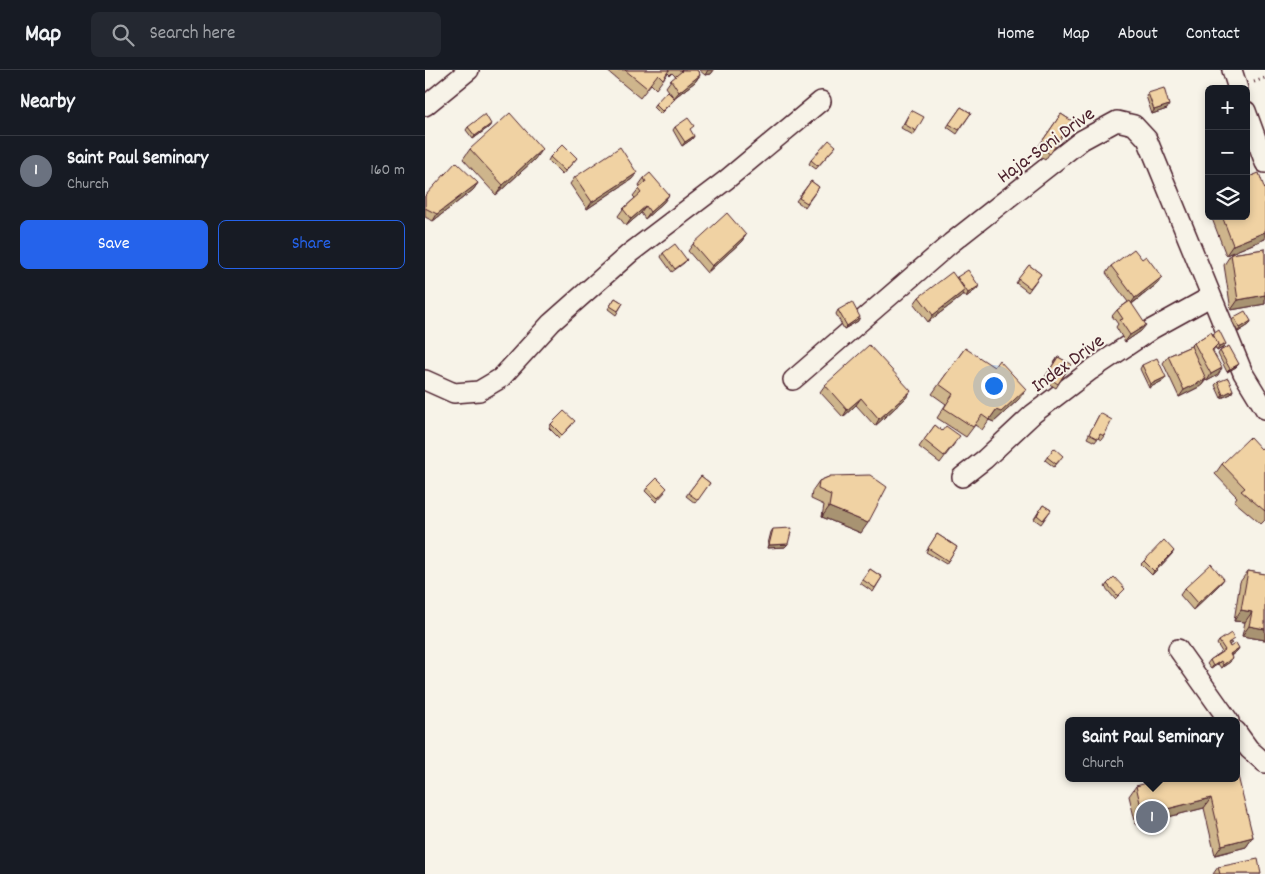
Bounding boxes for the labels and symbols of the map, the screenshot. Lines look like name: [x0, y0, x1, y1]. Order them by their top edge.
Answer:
street label: Haja-Soni Drive: [992, 101, 1102, 192]
street label: Index Drive: [1026, 328, 1111, 400]
your location: [981, 373, 1007, 399]
pin: 1: [1136, 798, 1168, 836]

